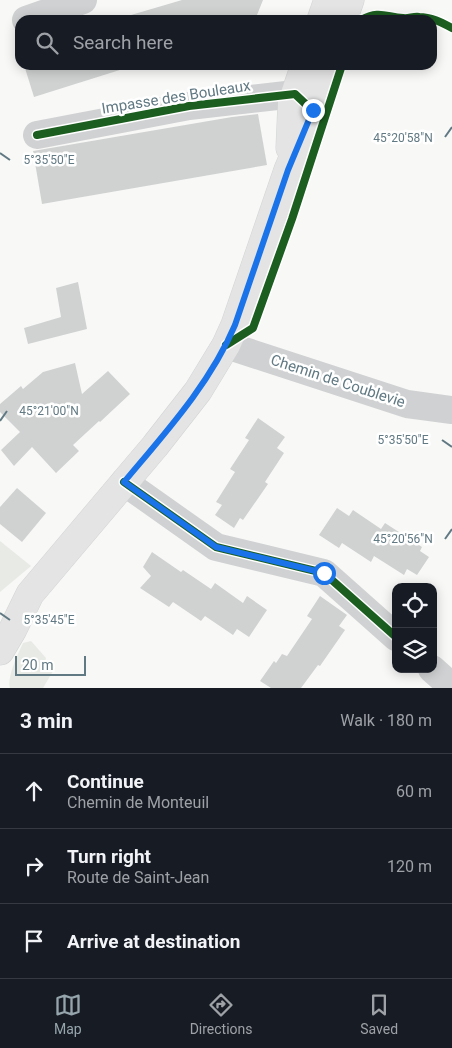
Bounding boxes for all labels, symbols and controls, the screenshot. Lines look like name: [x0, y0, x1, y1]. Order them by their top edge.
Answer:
search box: [15, 15, 437, 70]
icon: search: [33, 29, 61, 57]
text: Search here: [73, 31, 173, 54]
street label: Impasse des Bouleaux: [100, 76, 252, 118]
route end: [302, 99, 325, 122]
text: 45°20'58"N: [373, 131, 433, 145]
text: 5°35'50"E: [24, 153, 75, 167]
street label: Chemin de Coublevie: [268, 351, 408, 411]
text: 45°21'00"N: [19, 404, 79, 418]
text: 5°35'50"E: [378, 433, 429, 447]
text: 45°20'56"N: [373, 532, 433, 546]
route start: [313, 562, 336, 585]
map controls: [392, 583, 437, 673]
button: locate: [392, 583, 437, 628]
text: 5°35'45"E: [24, 613, 75, 627]
button: layers: [392, 628, 437, 673]
scale bar: [15, 653, 86, 676]
text: 20 m: [22, 657, 54, 673]
text: 3 min: [20, 709, 73, 733]
text: Walk · 180 m: [340, 711, 432, 730]
text: Continue: [67, 770, 144, 793]
icon: ahead: [20, 777, 48, 805]
text: 60 m: [396, 782, 432, 801]
text: Chemin de Monteuil: [67, 793, 209, 812]
text: Turn right: [67, 845, 151, 868]
icon: right: [20, 852, 48, 880]
text: 120 m: [387, 857, 432, 876]
text: Route de Saint-Jean: [67, 868, 209, 887]
icon: arrive: [20, 927, 48, 955]
text: Arrive at destination: [67, 930, 240, 953]
tab: Map: [54, 991, 82, 1037]
tab: Directions: [190, 991, 253, 1037]
tab: Saved: [360, 991, 398, 1037]

